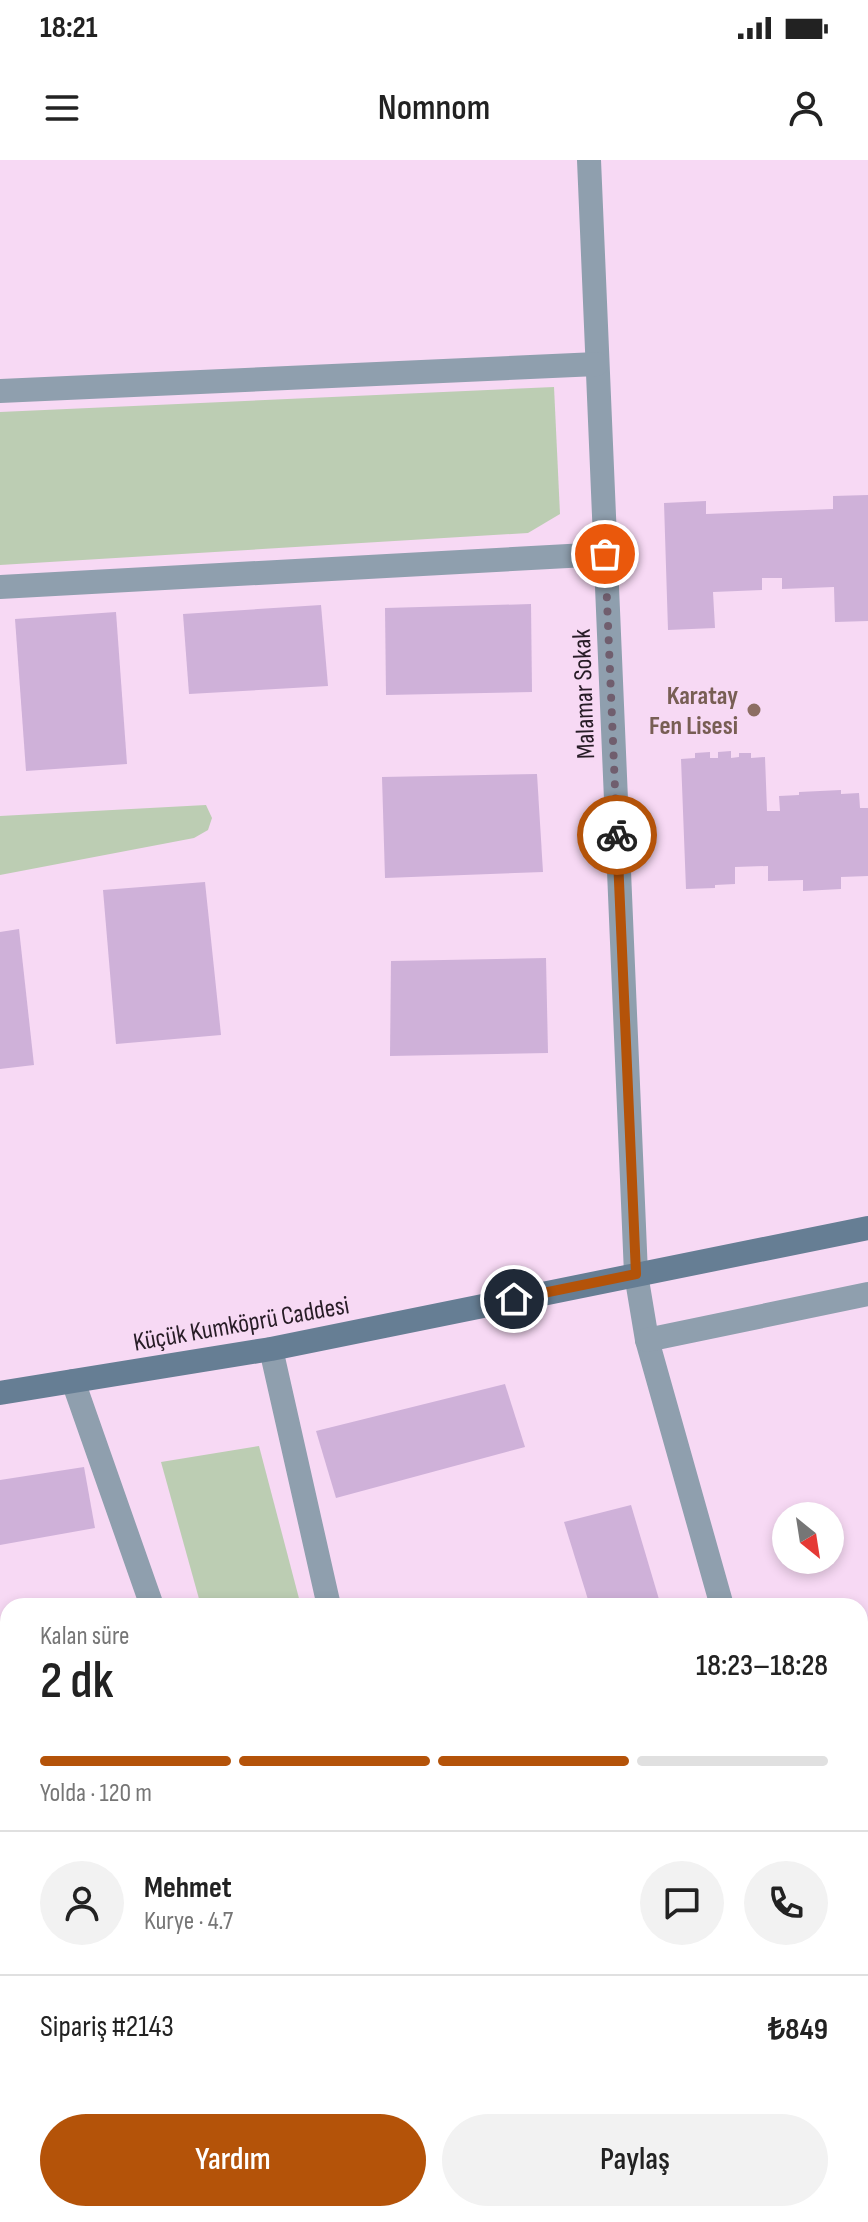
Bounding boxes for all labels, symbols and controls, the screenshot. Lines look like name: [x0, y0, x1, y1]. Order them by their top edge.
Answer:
text: 18:21: [40, 10, 98, 46]
icon: menu: [40, 86, 84, 130]
icon: person: [784, 86, 828, 130]
text: Nomnom: [378, 87, 490, 130]
pin: [571, 520, 639, 588]
icon: bag: [583, 532, 627, 576]
street label: Malamar Sokak: [567, 628, 602, 760]
place label: Karatay Fen Lisesi: [649, 681, 738, 742]
marker: Karatay Fen Lisesi: [745, 701, 763, 719]
courier: [577, 795, 657, 875]
icon: bike: [595, 813, 639, 857]
pin: [480, 1265, 548, 1333]
icon: home: [492, 1277, 536, 1321]
street label: Küçük Kumköprü Caddesi: [131, 1290, 352, 1359]
north arrow: [772, 1502, 844, 1574]
map controls: [772, 1502, 844, 1574]
text: Kalan süre: [40, 1621, 129, 1652]
text: 18:23–18:28: [696, 1648, 828, 1684]
text: 2 dk: [40, 1650, 114, 1713]
text: Yolda · 120 m: [40, 1778, 152, 1809]
button: person: [40, 1861, 124, 1945]
button: chat: [640, 1861, 724, 1945]
button: phone: [744, 1861, 828, 1945]
text: Mehmet: [144, 1870, 232, 1906]
text: Kurye · 4.7: [144, 1906, 233, 1937]
text: Sipariş #2143: [40, 2009, 174, 2045]
text: ₺849: [768, 2012, 828, 2048]
button: Yardım: [40, 2114, 426, 2206]
button: Paylaş: [442, 2114, 828, 2206]

